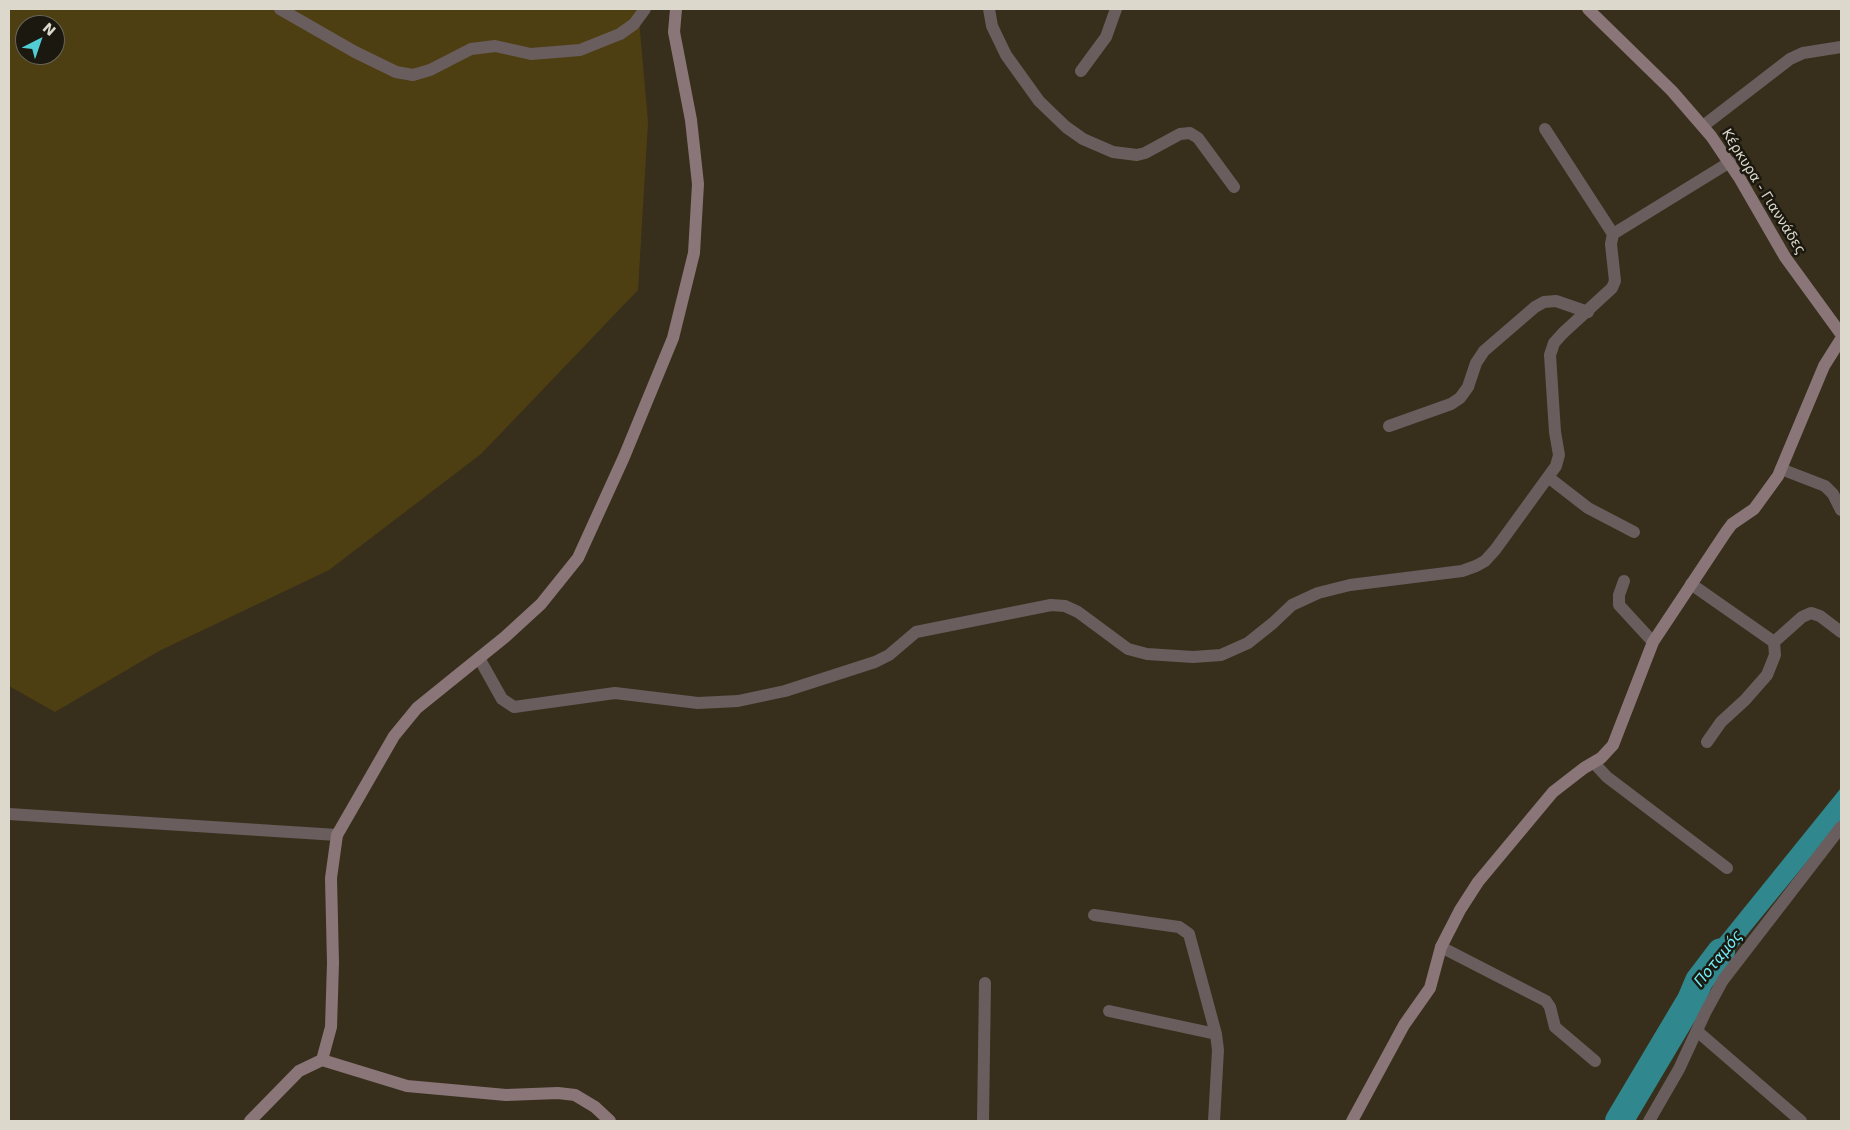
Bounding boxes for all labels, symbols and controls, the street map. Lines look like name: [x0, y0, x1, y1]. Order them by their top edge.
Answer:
north arrow: [15, 15, 65, 65]
text: N: [40, 20, 59, 39]
street label: Κέρκυρα - Γιαννάδες: [1717, 126, 1809, 258]
water label: Ποταμός: [1691, 927, 1747, 991]

